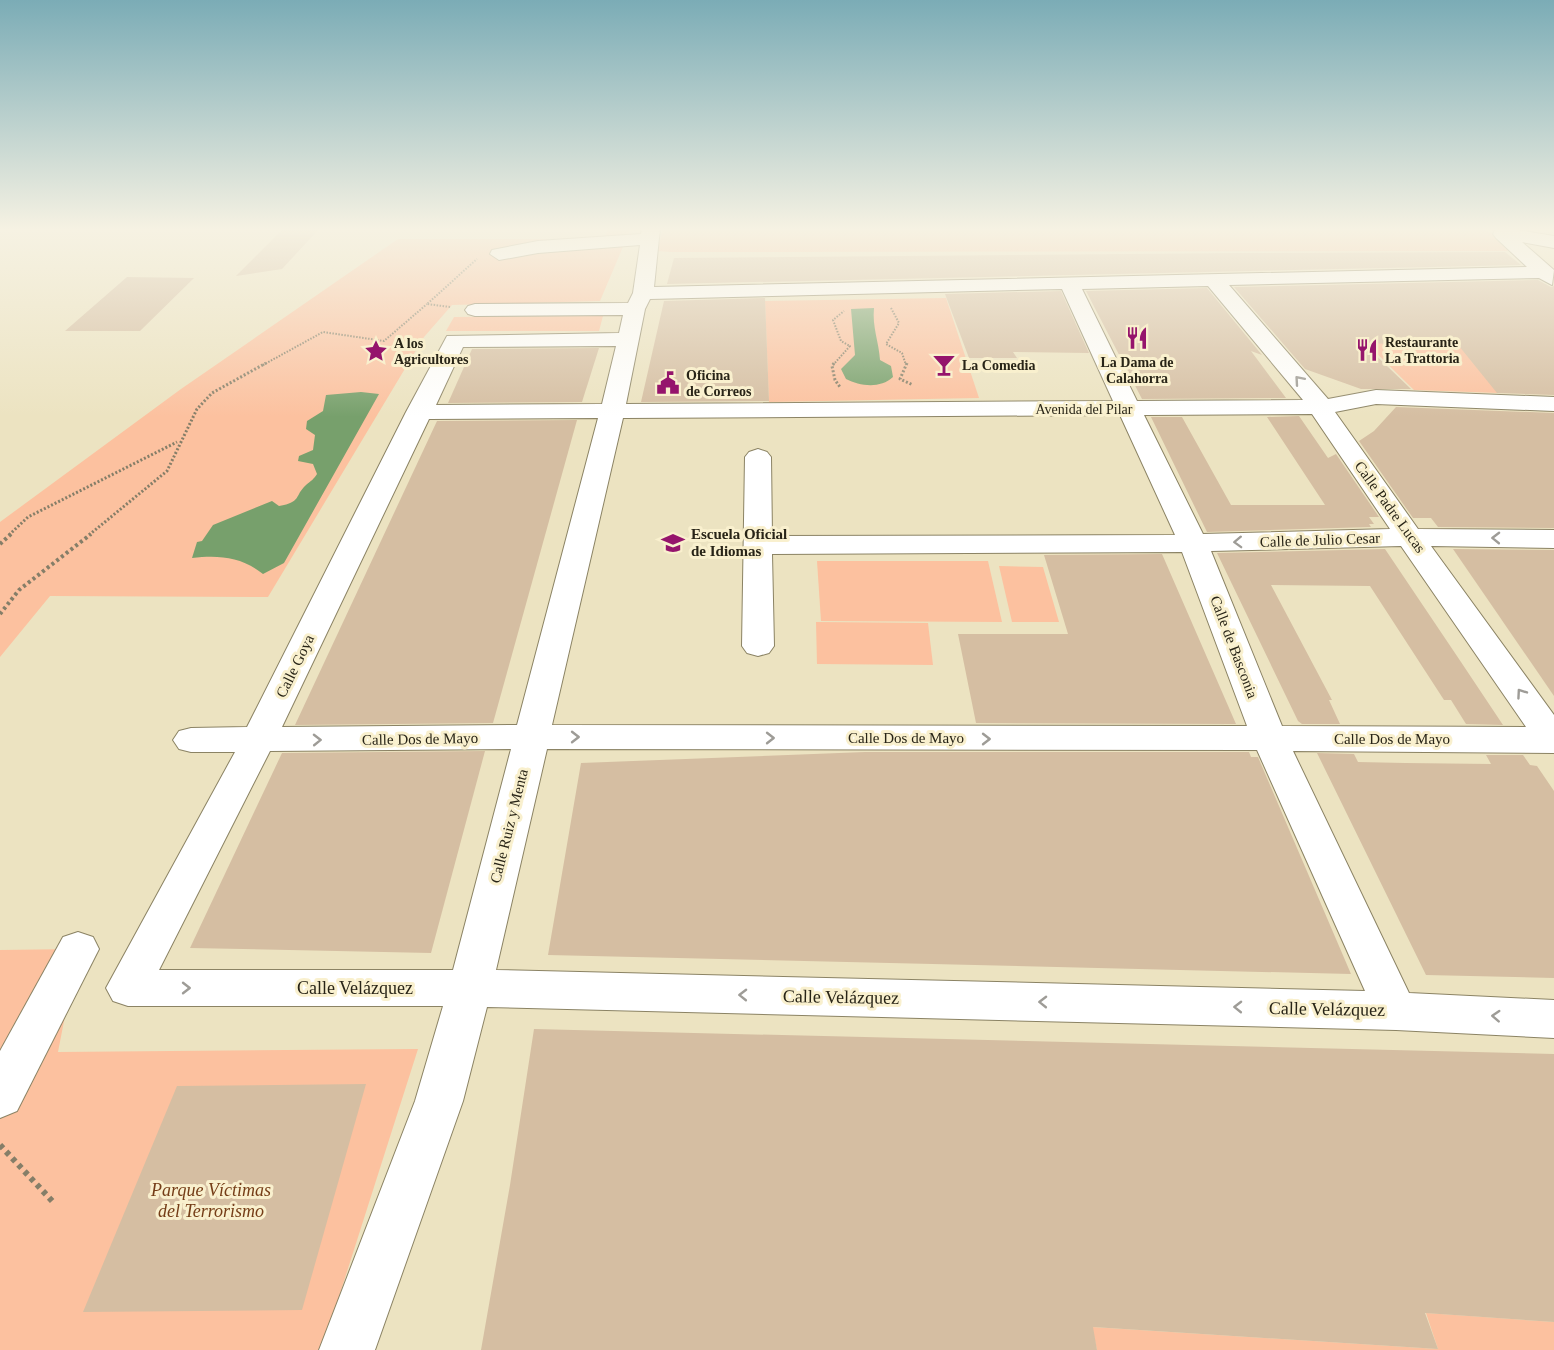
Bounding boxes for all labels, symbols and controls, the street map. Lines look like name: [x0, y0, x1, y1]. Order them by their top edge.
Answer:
restaurant icon: La Dama de Calahorra: [1124, 325, 1150, 351]
place label: Restaurante La Trattoria: [1385, 335, 1460, 366]
place label: A los Agricultores: [394, 336, 469, 367]
restaurant icon: Restaurante La Trattoria: [1354, 337, 1380, 363]
place icon: A los Agricultores: [363, 338, 389, 364]
bar icon: La Comedia: [931, 352, 957, 378]
place label: La Dama de Calahorra: [1100, 355, 1174, 386]
place label: La Comedia: [962, 358, 1036, 373]
place label: Oficina de Correos: [686, 368, 752, 399]
public building icon: Oficina de Correos: [655, 370, 681, 396]
one-way arrow: [1295, 376, 1306, 387]
street label: Avenida del Pilar: [1036, 402, 1133, 417]
street label: Calle Padre Lucas: [1351, 458, 1429, 556]
place label: Escuela Oficial de Idiomas: [691, 526, 787, 559]
school or university icon: Escuela Oficial de Idiomas: [660, 530, 686, 556]
street label: Calle de Julio Cesar: [1260, 530, 1380, 550]
one-way arrow: [1491, 532, 1500, 544]
one-way arrow: [1233, 536, 1242, 548]
street label: Calle de Basconia: [1207, 594, 1261, 701]
street label: Calle Goya: [273, 632, 317, 700]
one-way arrow: [1517, 689, 1528, 700]
street label: Calle Dos de Mayo: [362, 730, 478, 748]
street label: Calle Dos de Mayo: [848, 730, 964, 746]
one-way arrow: [570, 731, 579, 743]
street label: Calle Dos de Mayo: [1334, 731, 1450, 747]
one-way arrow: [765, 732, 774, 744]
one-way arrow: [981, 733, 990, 745]
one-way arrow: [312, 734, 321, 747]
street label: Calle Ruiz y Menta: [487, 767, 531, 885]
street label: Calle Velázquez: [297, 978, 413, 998]
one-way arrow: [182, 982, 191, 994]
street label: Calle Velázquez: [783, 986, 899, 1008]
one-way arrow: [738, 989, 747, 1001]
one-way arrow: [1038, 996, 1047, 1009]
street label: Calle Velázquez: [1269, 998, 1385, 1020]
one-way arrow: [1233, 1001, 1242, 1013]
one-way arrow: [1491, 1009, 1500, 1022]
park label: Parque Víctimas del Terrorismo: [150, 1180, 271, 1221]

